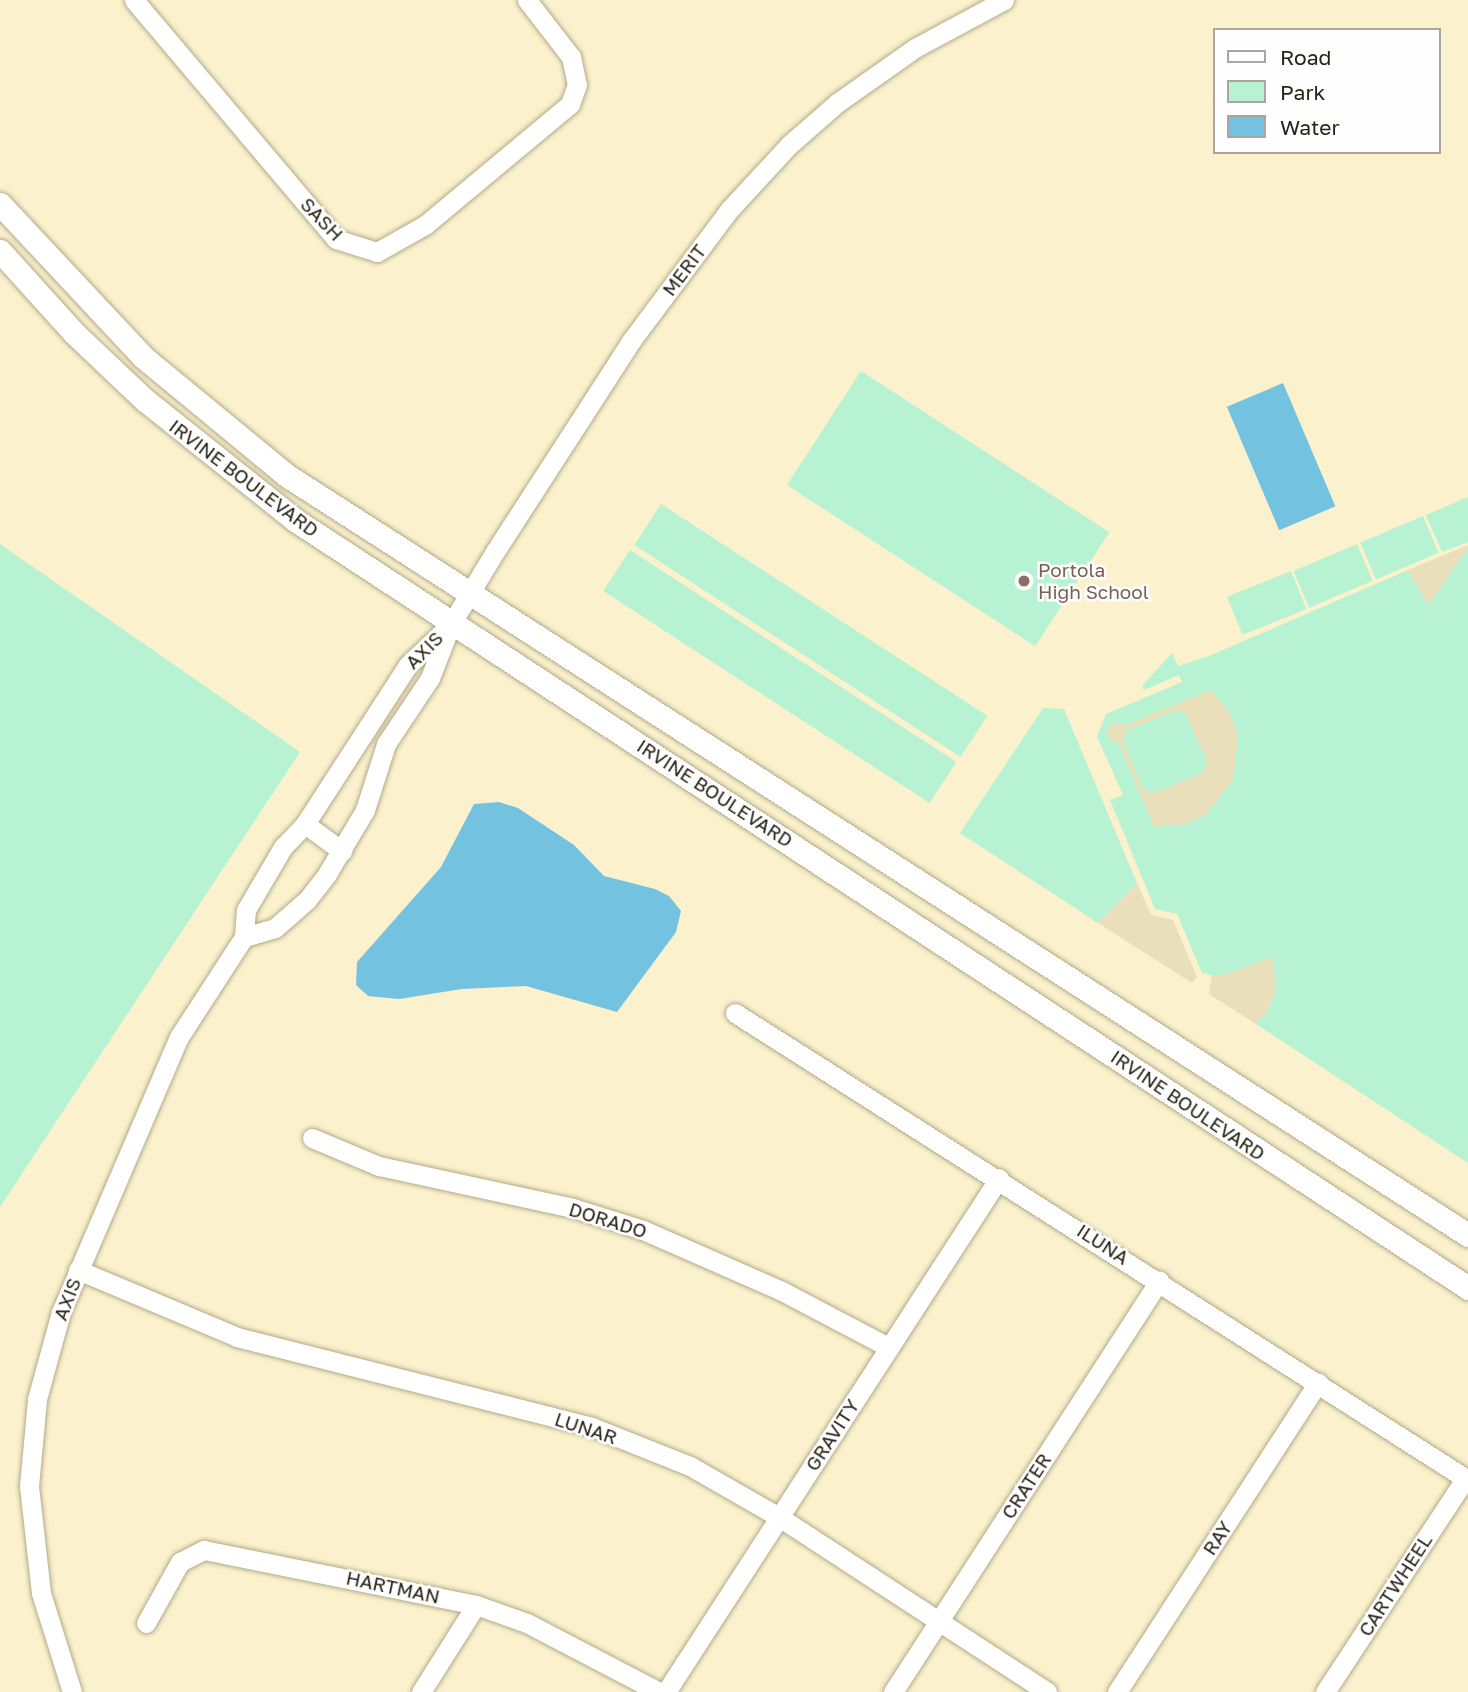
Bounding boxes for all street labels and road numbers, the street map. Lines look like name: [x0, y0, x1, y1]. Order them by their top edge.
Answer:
street label: SASH: [296, 193, 348, 245]
street label: MERIT: [657, 240, 711, 300]
street label: IRVINE BOULEVARD: [165, 414, 323, 542]
street label: AXIS: [400, 626, 448, 674]
street label: IRVINE BOULEVARD: [633, 734, 797, 852]
street label: IRVINE BOULEVARD: [1107, 1045, 1269, 1165]
street label: DORADO: [566, 1197, 650, 1243]
street label: ILUNA: [1073, 1219, 1133, 1269]
street label: AXIS: [49, 1274, 85, 1324]
street label: GRAVITY: [801, 1395, 863, 1475]
street label: LUNAR: [552, 1407, 620, 1449]
street label: CRATER: [996, 1449, 1056, 1523]
street label: RAY: [1198, 1517, 1236, 1559]
street label: CARTWHEEL: [1354, 1530, 1436, 1640]
street label: HARTMAN: [344, 1566, 442, 1608]

